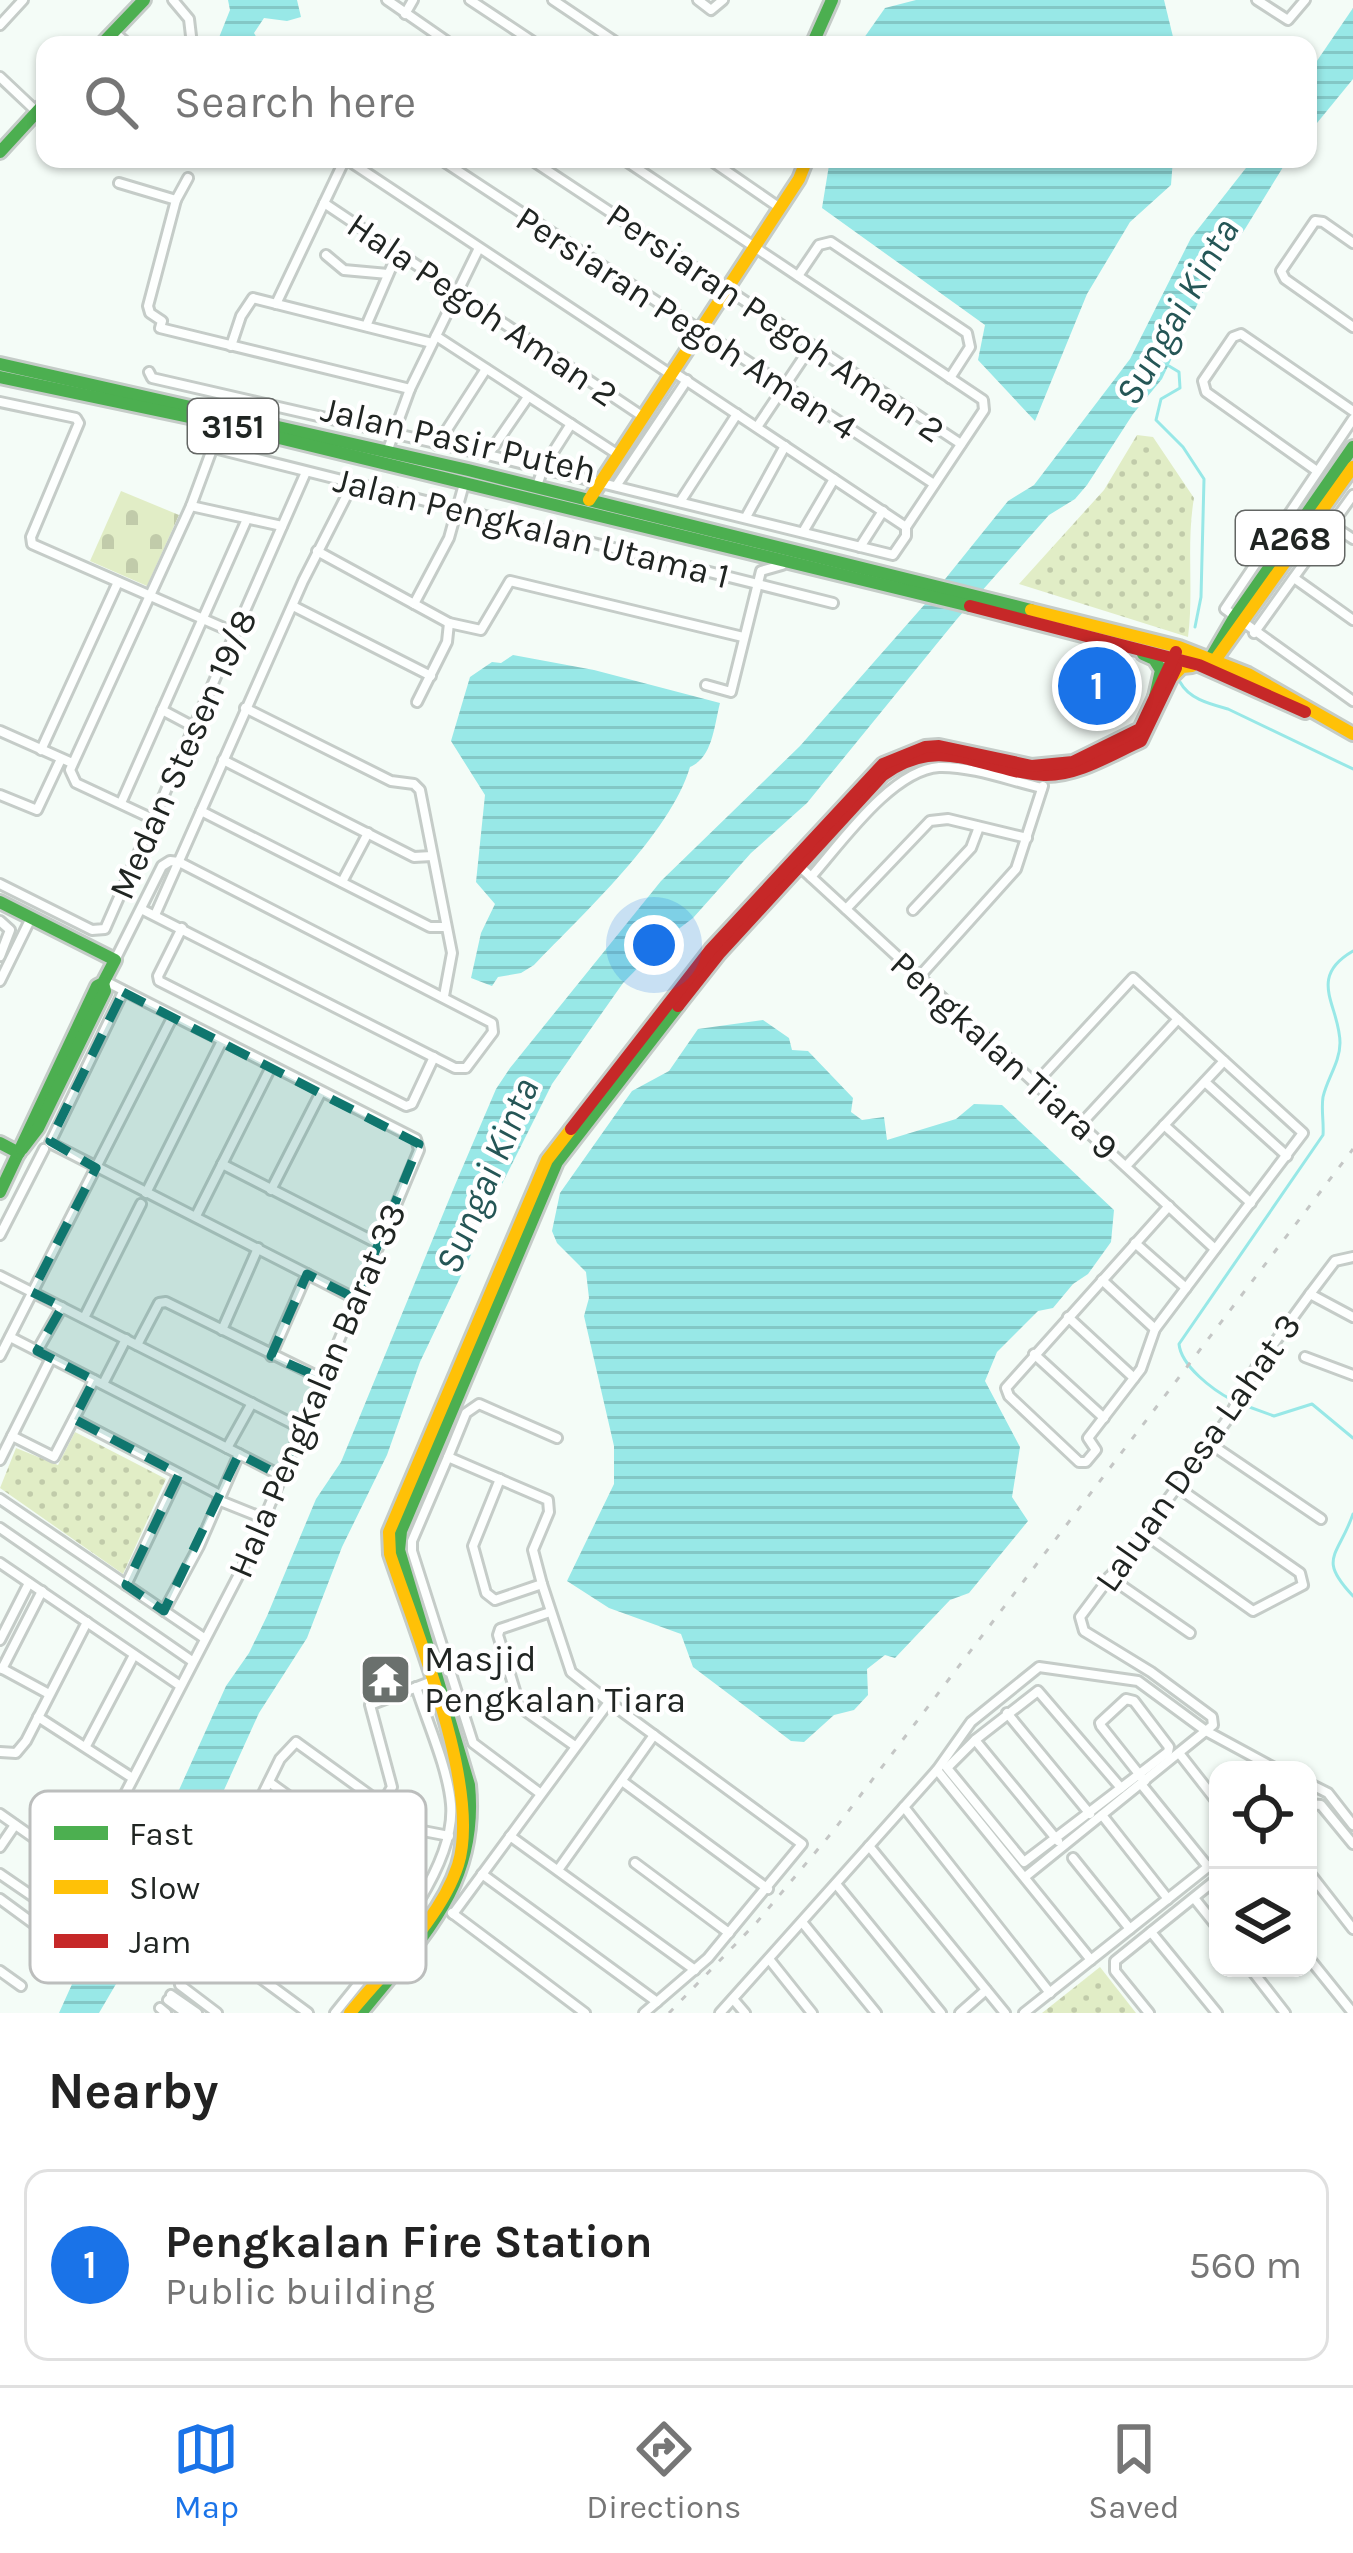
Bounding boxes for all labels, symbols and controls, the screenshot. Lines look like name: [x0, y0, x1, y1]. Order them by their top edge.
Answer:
search box: [36, 36, 1317, 168]
icon: search: [78, 69, 144, 135]
text: Search here: [174, 76, 416, 128]
street label: Persiaran Pegoh Aman 2: [599, 194, 952, 452]
street label: Persiaran Pegoh Aman 4: [508, 197, 864, 449]
street label: Hala Pegoh Aman 2: [340, 204, 625, 416]
water label: Sungai Kinta: [1105, 210, 1249, 413]
street label: Jalan Pasir Puteh: [317, 388, 600, 492]
road number: 3151: [188, 399, 278, 453]
street label: Jalan Pengkalan Utama 1: [330, 458, 734, 597]
road number: A268: [1236, 511, 1344, 565]
street label: Medan Stesen 19/8: [100, 603, 266, 906]
pin: 1: [1058, 641, 1136, 731]
your location: [624, 915, 684, 975]
street label: Pengkalan Tiara 9: [882, 943, 1127, 1169]
water label: Sungai Kinta: [425, 1071, 549, 1280]
street label: Hala Pengkalan Barat 33: [219, 1197, 415, 1584]
street label: Laluan Desa Lahat 3: [1086, 1305, 1310, 1600]
place label: Masjid Pengkalan Tiara: [424, 1638, 686, 1721]
temple icon: Masjid Pengkalan Tiara: [357, 1651, 413, 1707]
map controls: [1209, 1761, 1317, 1977]
button: locate: [1209, 1761, 1317, 1869]
legend: [30, 1791, 426, 1983]
text: Fast: [129, 1815, 193, 1853]
text: Slow: [129, 1869, 200, 1907]
button: layers: [1209, 1869, 1317, 1977]
text: Jam: [129, 1923, 191, 1961]
text: Nearby: [48, 2061, 218, 2121]
text: Pengkalan Fire Station: [165, 2216, 653, 2268]
text: 1: [83, 2242, 97, 2288]
text: 560 m: [1189, 2242, 1302, 2288]
text: Public building: [165, 2268, 435, 2314]
tab: Map: [173, 2416, 239, 2526]
tab: Directions: [586, 2416, 741, 2526]
tab: Saved: [1088, 2416, 1180, 2526]

